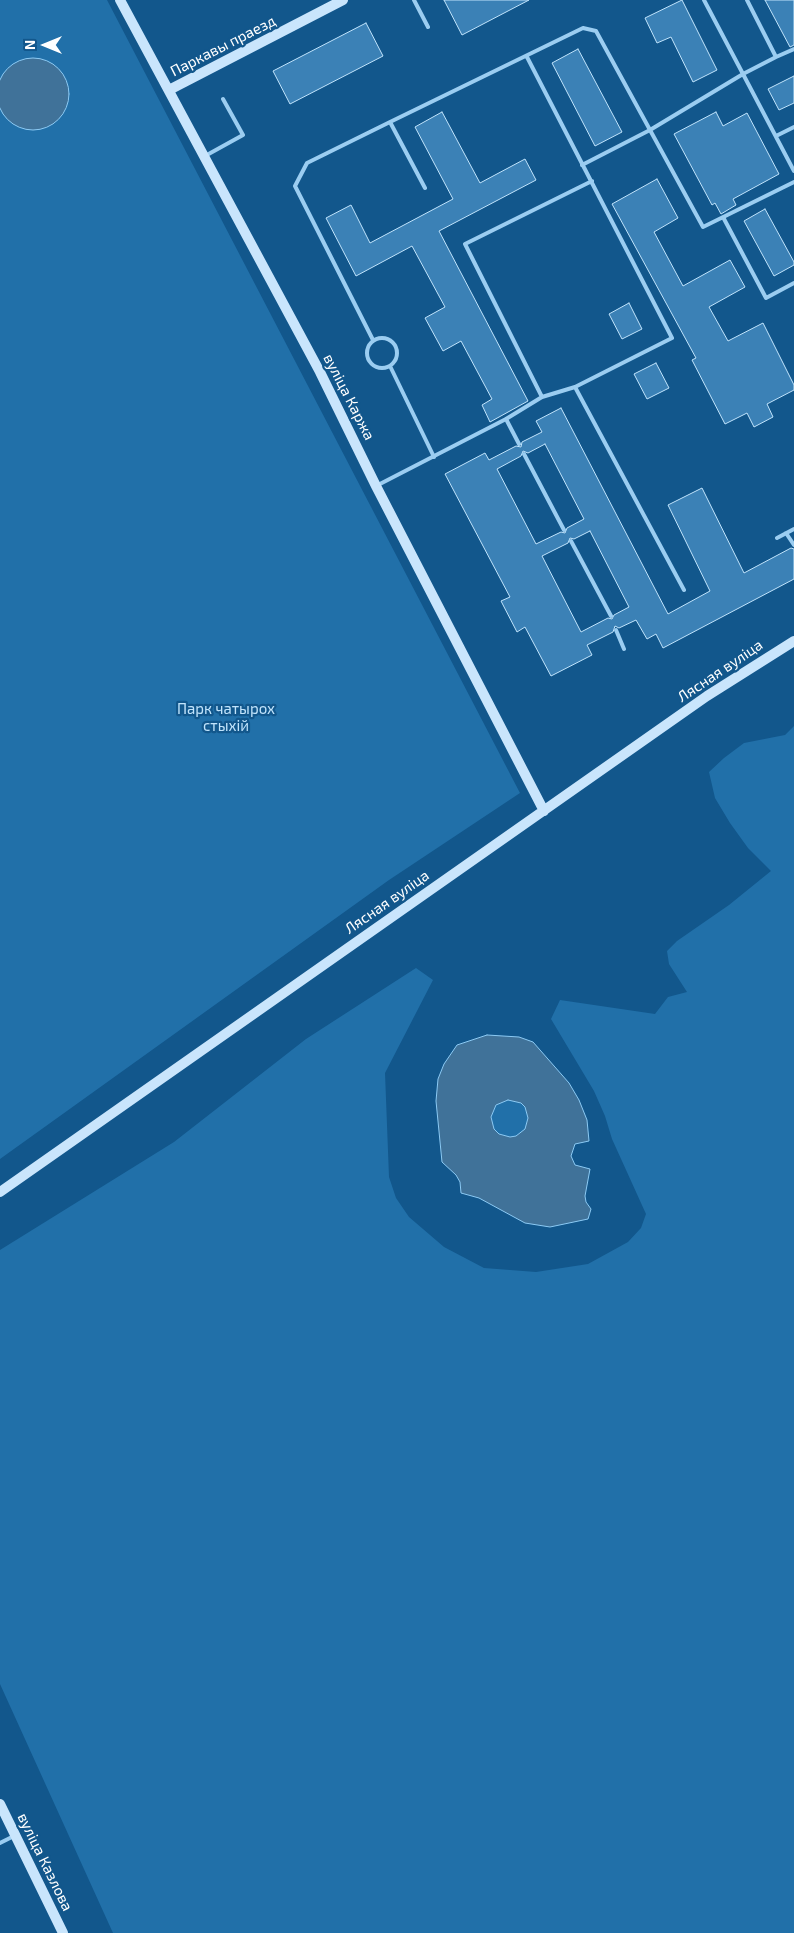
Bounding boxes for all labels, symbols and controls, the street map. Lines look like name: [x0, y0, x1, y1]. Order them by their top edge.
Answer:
street label: Паркавы праезд: [167, 12, 279, 80]
north arrow: [20, 20, 70, 70]
text: N: [21, 40, 38, 50]
street label: вуліца Каржа: [320, 351, 378, 443]
street label: Лясная вуліца: [674, 636, 766, 706]
park label: Парк чатырох стыхій: [177, 700, 275, 735]
street label: Лясная вуліца: [341, 866, 433, 938]
street label: вуліца Казлова: [14, 1810, 76, 1914]

